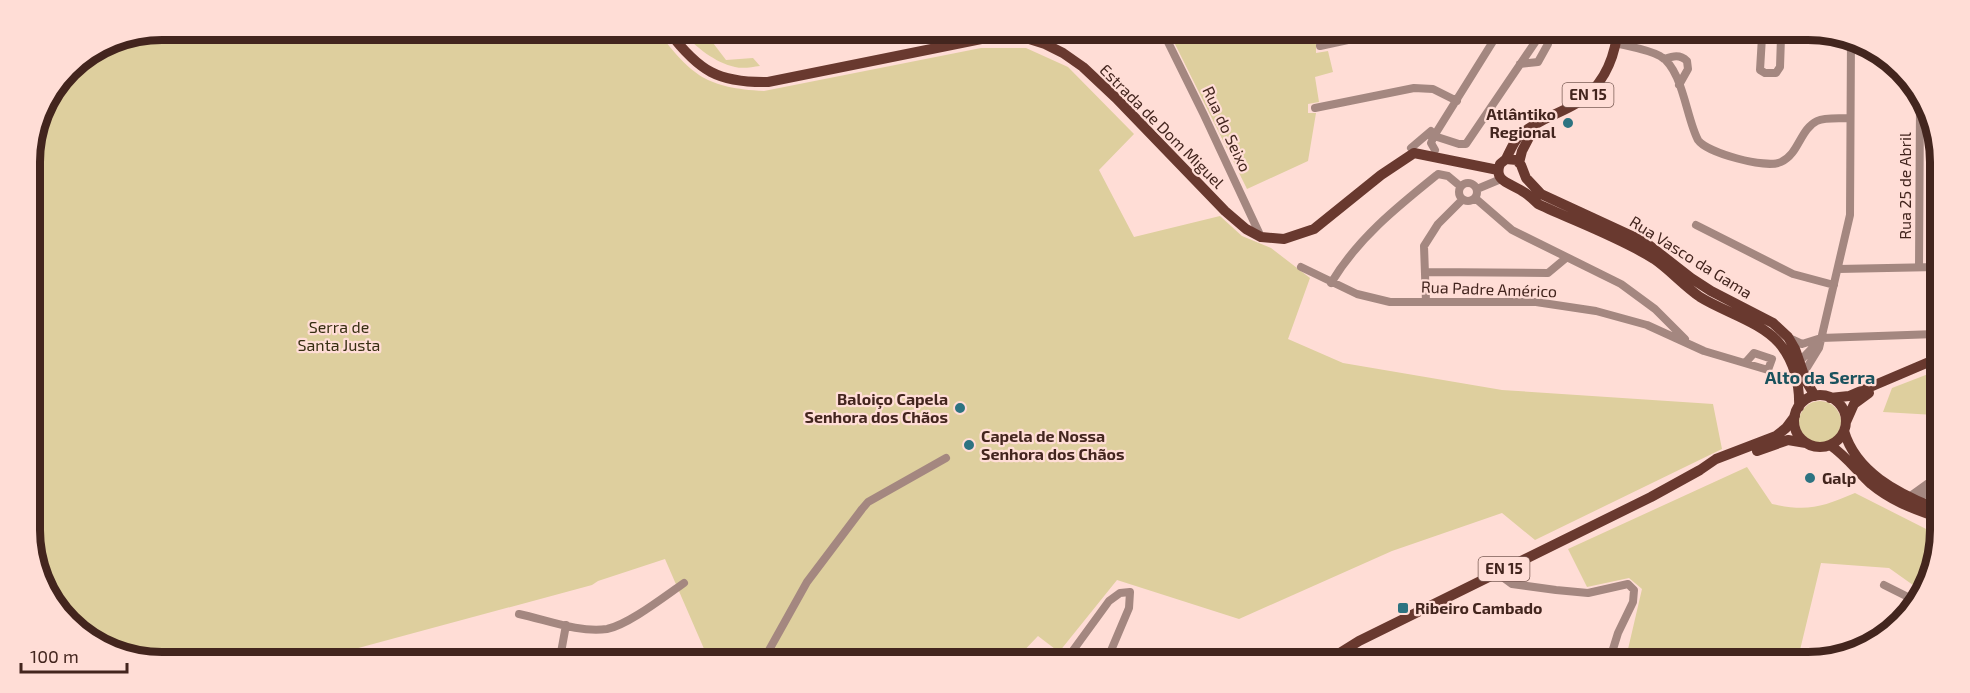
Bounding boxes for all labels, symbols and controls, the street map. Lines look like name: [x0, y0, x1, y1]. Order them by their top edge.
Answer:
street label: Estrada de Dom Miguel: [1096, 60, 1229, 192]
street label: Rua do Seixo: [1199, 83, 1256, 175]
road number: EN 15: [1562, 83, 1614, 107]
place label: Atlântiko Regional: [1486, 104, 1557, 141]
marker: Atlântiko Regional: [1561, 116, 1575, 130]
street label: Rua 25 de Abril: [1895, 132, 1914, 240]
street label: Rua Vasco da Gama: [1627, 211, 1756, 302]
street label: Rua Padre Américo: [1421, 277, 1558, 300]
park label: Serra de Santa Justa: [298, 317, 380, 354]
district label: Alto da Serra: [1765, 366, 1875, 388]
place label: Baloiço Capela Senhora dos Chãos: [805, 389, 948, 426]
marker: Baloiço Capela Senhora dos Chãos: [953, 401, 967, 415]
place label: Capela de Nossa Senhora dos Chãos: [981, 426, 1124, 463]
marker: Capela de Nossa Senhora dos Chãos: [962, 438, 976, 452]
place label: Galp: [1822, 468, 1856, 487]
marker: Galp: [1803, 471, 1817, 485]
road number: EN 15: [1478, 557, 1530, 581]
place label: Ribeiro Cambado: [1415, 598, 1543, 617]
marker: Ribeiro Cambado: [1396, 601, 1410, 615]
scale bar: [21, 636, 128, 674]
text: 100 m: [30, 645, 79, 667]

